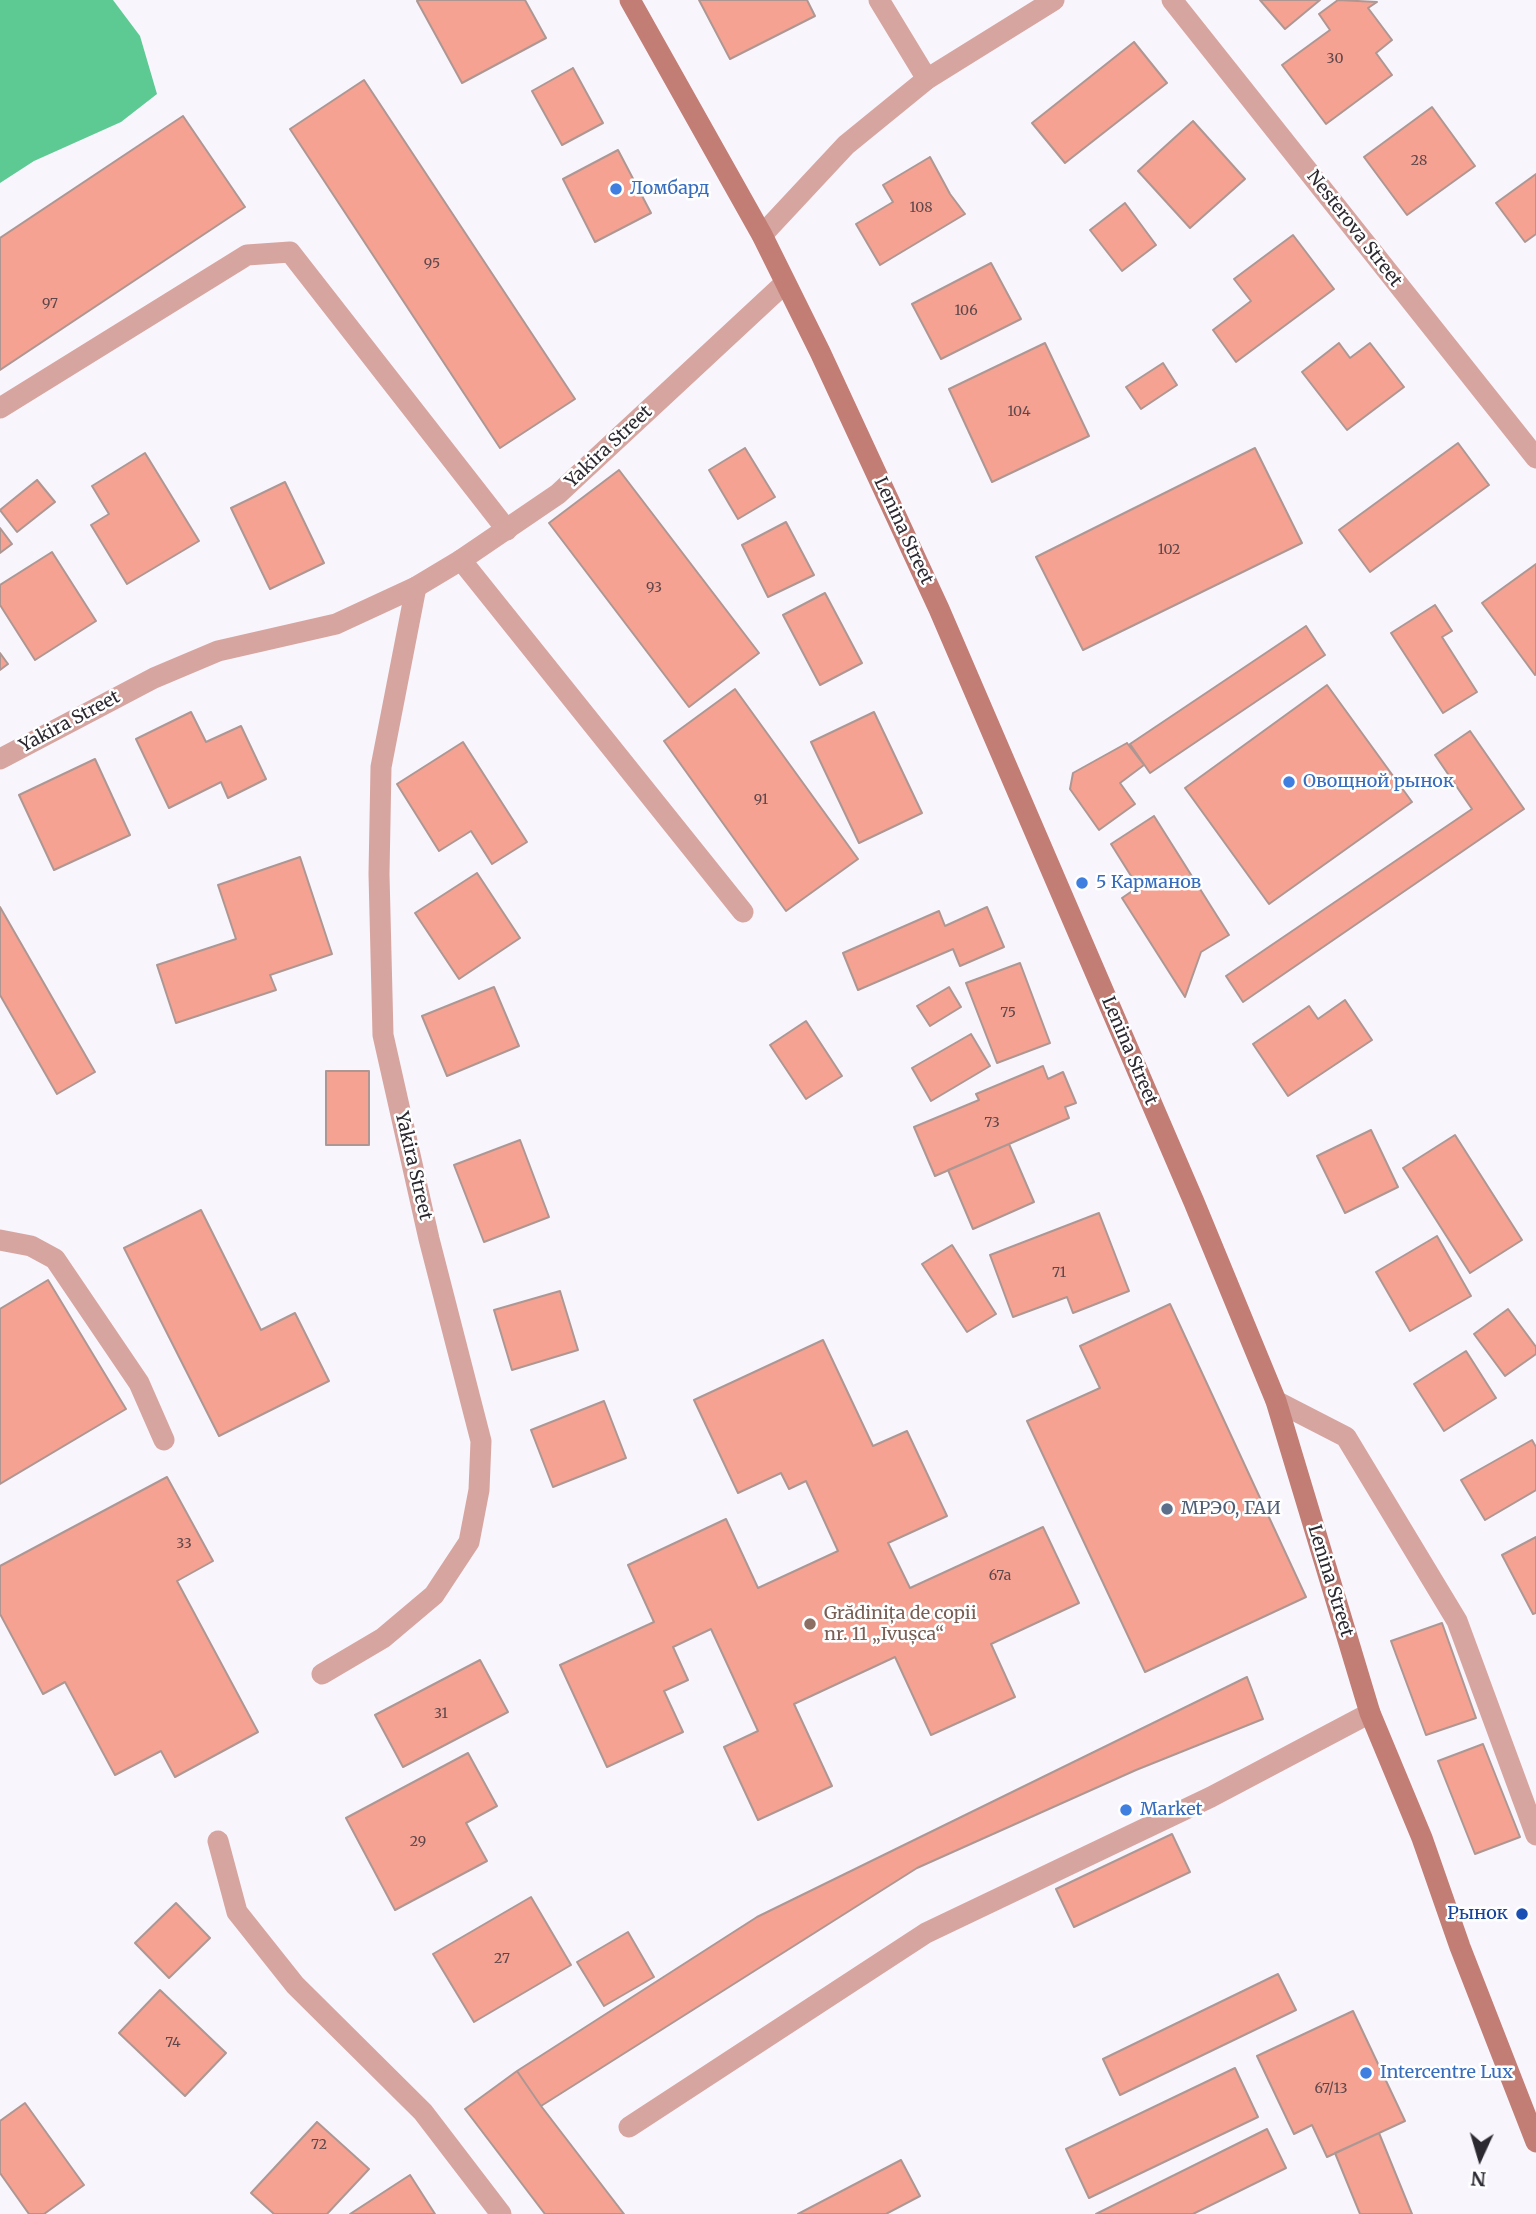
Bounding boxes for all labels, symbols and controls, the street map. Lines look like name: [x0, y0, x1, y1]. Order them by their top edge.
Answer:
house number: 30: [1327, 51, 1343, 67]
house number: 28: [1411, 153, 1427, 169]
street label: Nesterova Street: [1302, 166, 1406, 292]
place label: Ломбард: [630, 178, 710, 200]
marker: Ломбард: [608, 181, 624, 197]
house number: 108: [909, 200, 933, 216]
house number: 95: [424, 256, 440, 272]
house number: 97: [42, 296, 58, 312]
house number: 106: [954, 303, 978, 319]
street label: Yakira Street: [561, 401, 657, 493]
house number: 104: [1007, 404, 1031, 420]
street label: Lenina Street: [869, 474, 937, 588]
house number: 102: [1158, 542, 1180, 558]
house number: 93: [646, 580, 662, 596]
street label: Yakira Street: [16, 686, 124, 758]
place label: Овощной рынок: [1303, 771, 1454, 793]
marker: Овощной рынок: [1281, 774, 1297, 790]
house number: 91: [754, 792, 768, 808]
place label: 5 Карманов: [1096, 872, 1201, 894]
marker: 5 Карманов: [1074, 875, 1090, 891]
street label: Lenina Street: [1096, 993, 1162, 1109]
house number: 75: [1000, 1005, 1016, 1021]
street label: Yakira Street: [390, 1110, 436, 1222]
house number: 73: [984, 1115, 1000, 1131]
house number: 71: [1052, 1265, 1066, 1281]
place label: МРЭО, ГАИ: [1181, 1498, 1281, 1520]
marker: МРЭО, ГАИ: [1159, 1501, 1175, 1517]
street label: Lenina Street: [1303, 1522, 1357, 1640]
house number: 33: [176, 1536, 192, 1552]
house number: 67а: [989, 1568, 1011, 1584]
place label: Grădinița de copii nr. 11 „Ivușca“: [824, 1603, 976, 1646]
marker: Grădinița de copii nr. 11 „Ivușca“: [802, 1616, 818, 1632]
house number: 31: [434, 1706, 448, 1722]
place label: Market: [1140, 1799, 1203, 1821]
marker: Market: [1118, 1802, 1134, 1818]
house number: 29: [410, 1834, 426, 1850]
place label: Рынок: [1447, 1903, 1508, 1925]
marker: Рынок: [1514, 1906, 1530, 1922]
house number: 27: [494, 1951, 510, 1967]
house number: 74: [165, 2035, 181, 2051]
place label: Intercentre Lux: [1380, 2062, 1513, 2084]
marker: Intercentre Lux: [1358, 2065, 1374, 2081]
house number: 67/13: [1315, 2081, 1347, 2097]
north arrow: [1445, 2123, 1515, 2193]
house number: 72: [311, 2137, 327, 2153]
text: N: [1470, 2166, 1487, 2191]

